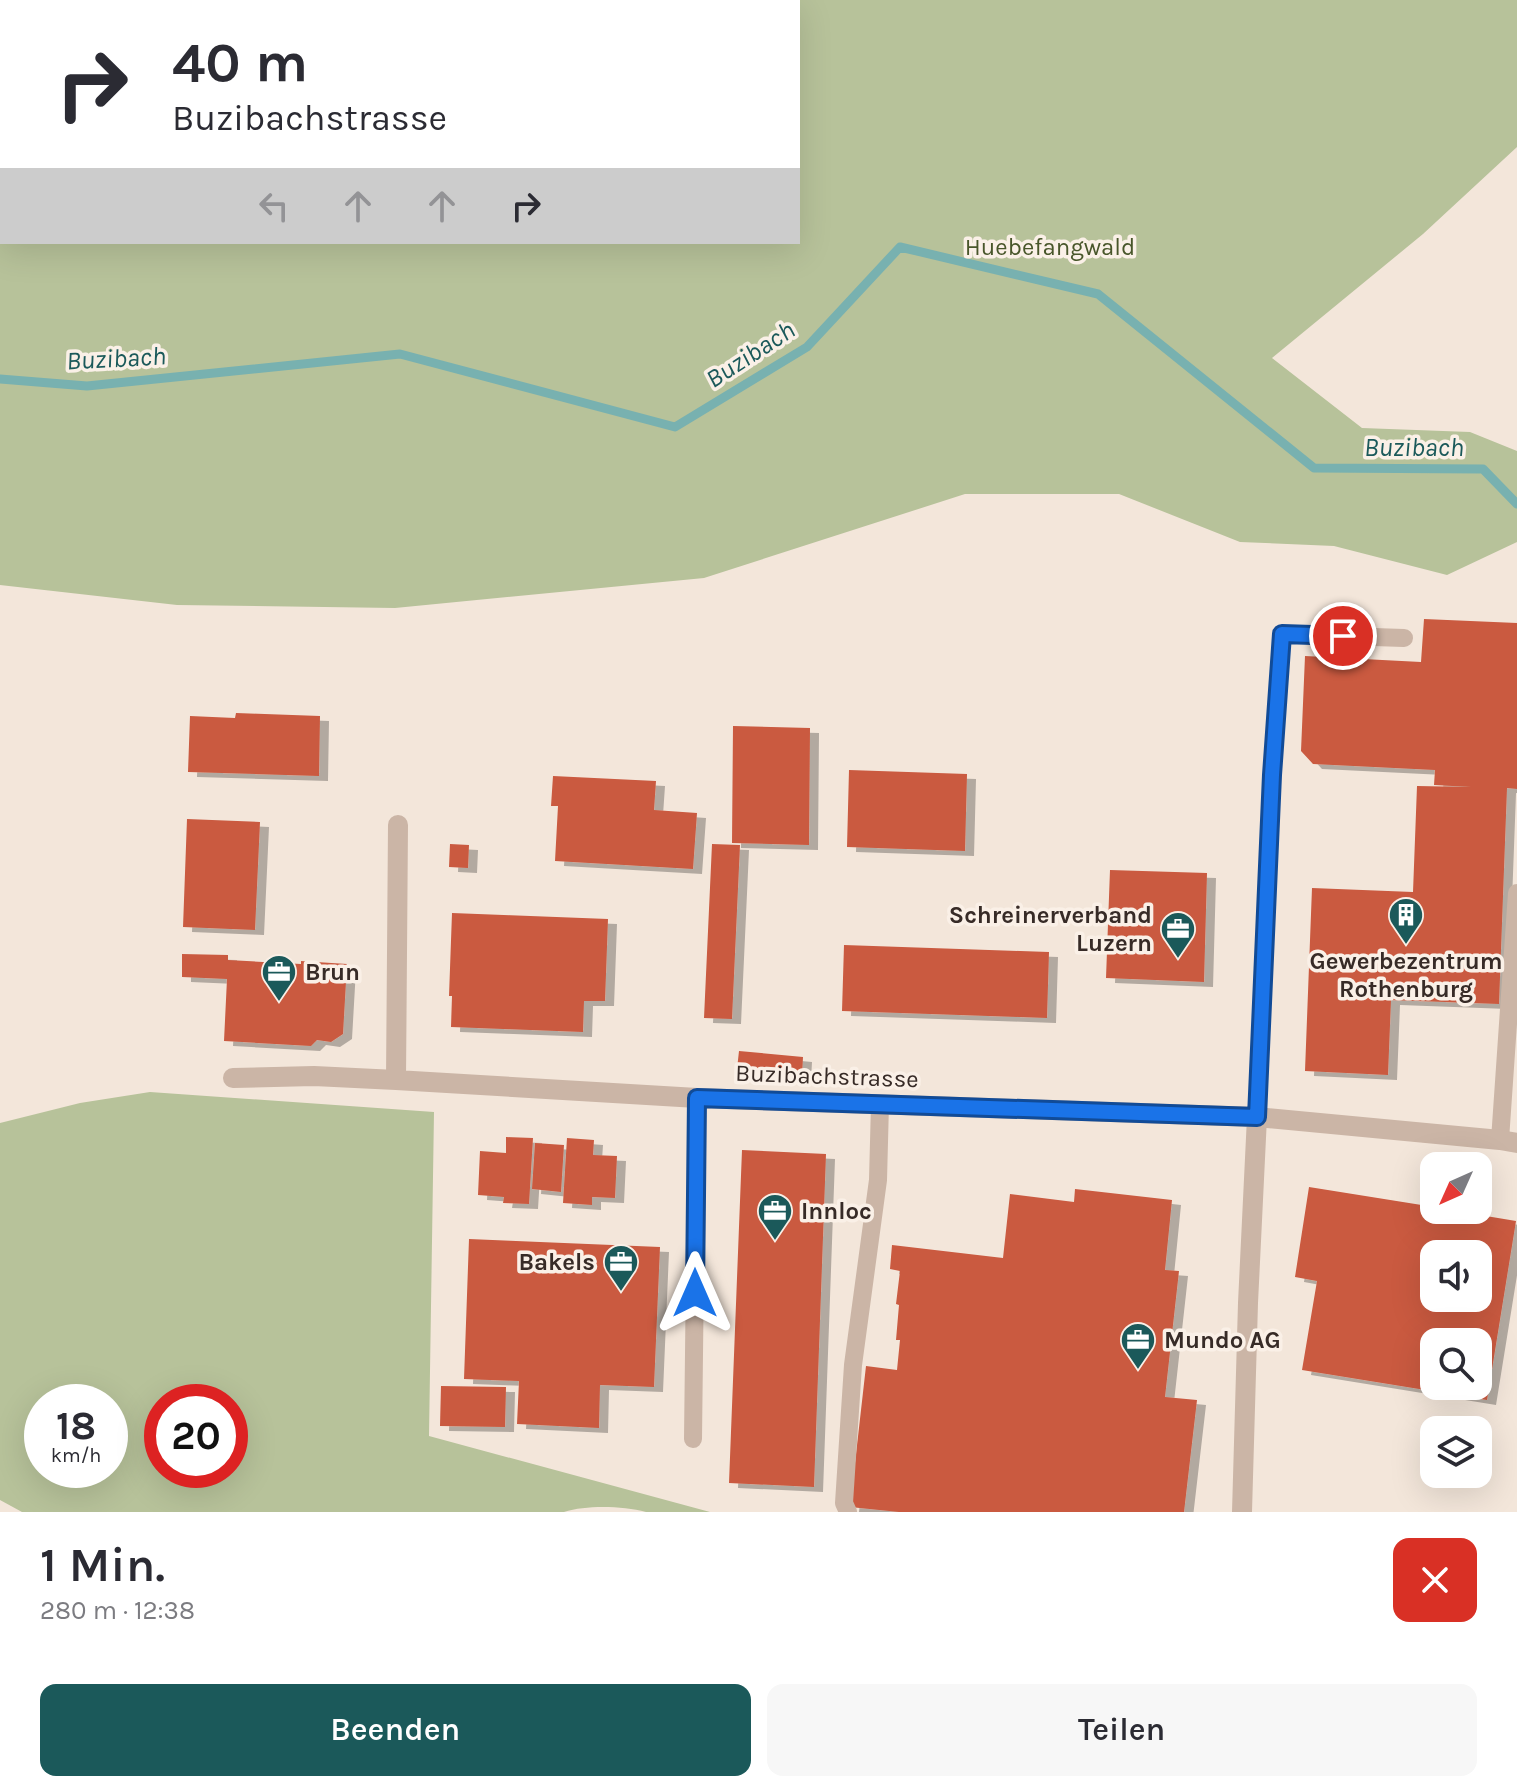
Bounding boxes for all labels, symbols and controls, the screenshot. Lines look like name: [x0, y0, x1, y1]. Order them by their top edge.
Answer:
text: 40 m: [172, 30, 308, 95]
icon: right: [40, 32, 144, 136]
text: Buzibachstrasse: [172, 97, 447, 139]
icon: left: [252, 184, 296, 228]
icon: ahead: [336, 184, 380, 228]
icon: ahead: [420, 184, 464, 228]
icon: right: [504, 184, 548, 228]
park label: Huebefangwald: [965, 233, 1135, 261]
water label: Buzibach: [700, 314, 801, 395]
water label: Buzibach: [65, 340, 167, 377]
water label: Buzibach: [1364, 432, 1464, 463]
pin: [1309, 602, 1377, 670]
icon: arrive: [1321, 614, 1365, 658]
building icon: Gewerbezentrum Rothenburg: [1387, 896, 1425, 946]
place label: Schreinerverband Luzern: [949, 901, 1152, 957]
office icon: Schreinerverband Luzern: [1159, 910, 1197, 960]
place label: Gewerbezentrum Rothenburg: [1309, 947, 1503, 1003]
office icon: Brun: [260, 953, 298, 1003]
place label: Brun: [305, 958, 360, 986]
street label: Buzibachstrasse: [735, 1059, 919, 1093]
north arrow: [1420, 1152, 1492, 1224]
map controls: [1420, 1152, 1492, 1488]
office icon: Innloc: [756, 1192, 794, 1242]
place label: Innloc: [801, 1197, 872, 1225]
button: sound: [1420, 1240, 1492, 1312]
office icon: Bakels: [602, 1243, 640, 1293]
place label: Bakels: [519, 1248, 595, 1276]
position arrow: [653, 1251, 737, 1335]
office icon: Mundo AG: [1119, 1321, 1157, 1371]
place label: Mundo AG: [1164, 1326, 1281, 1354]
button: search: [1420, 1328, 1492, 1400]
speed limit sign: 20: [144, 1384, 248, 1488]
text: 18: [56, 1402, 96, 1449]
button: layers: [1420, 1416, 1492, 1488]
text: km/h: [51, 1444, 101, 1467]
text: 1 Min.: [40, 1537, 165, 1593]
button: close: [1393, 1538, 1477, 1622]
text: 280 m · 12:38: [40, 1595, 195, 1626]
button: Beenden: [40, 1684, 751, 1776]
button: Teilen: [767, 1684, 1477, 1776]

